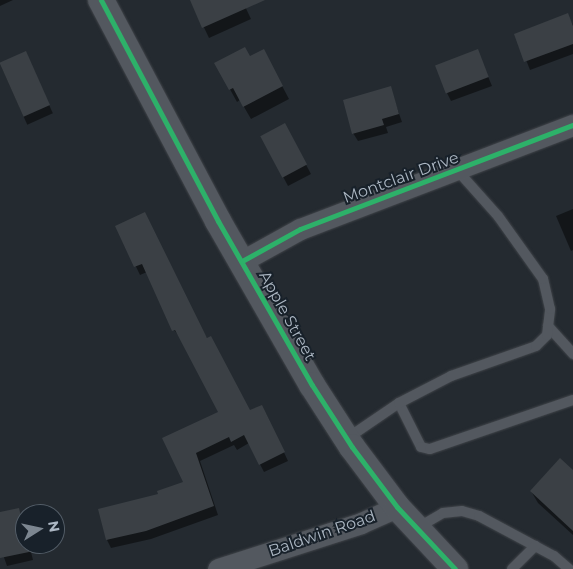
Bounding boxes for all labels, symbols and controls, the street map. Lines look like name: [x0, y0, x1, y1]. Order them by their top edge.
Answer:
street label: Montclair Drive: [341, 148, 461, 208]
street label: Apple Street: [254, 268, 320, 364]
north arrow: [15, 504, 65, 554]
street label: Baldwin Road: [266, 507, 378, 561]
text: N: [44, 519, 64, 534]

